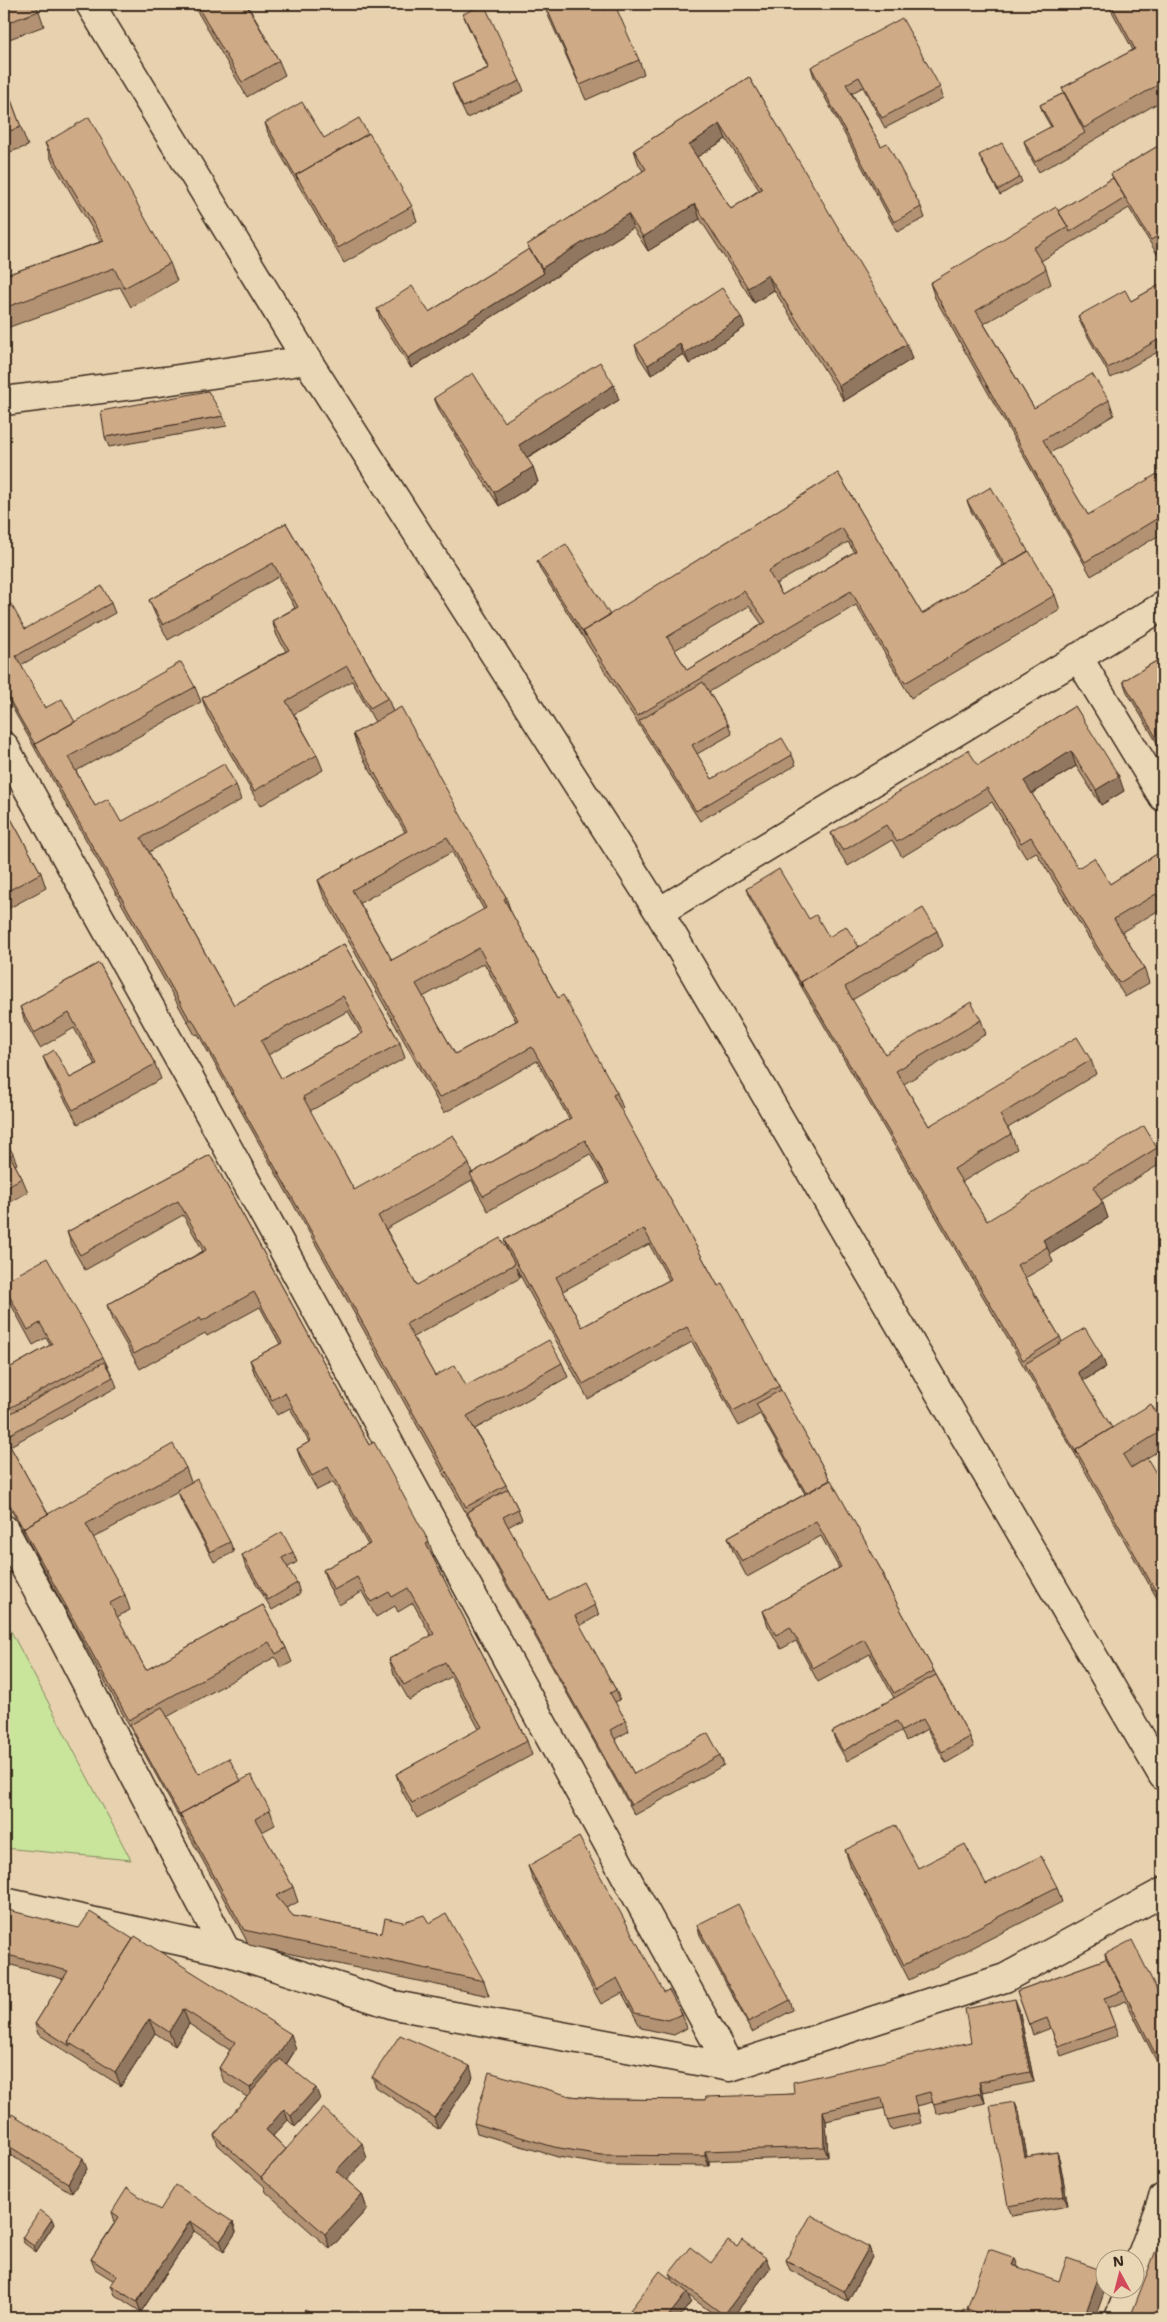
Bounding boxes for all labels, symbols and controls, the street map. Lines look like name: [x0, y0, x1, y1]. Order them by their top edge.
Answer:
north arrow: [1094, 2250, 1144, 2300]
text: N: [1112, 2251, 1125, 2271]

